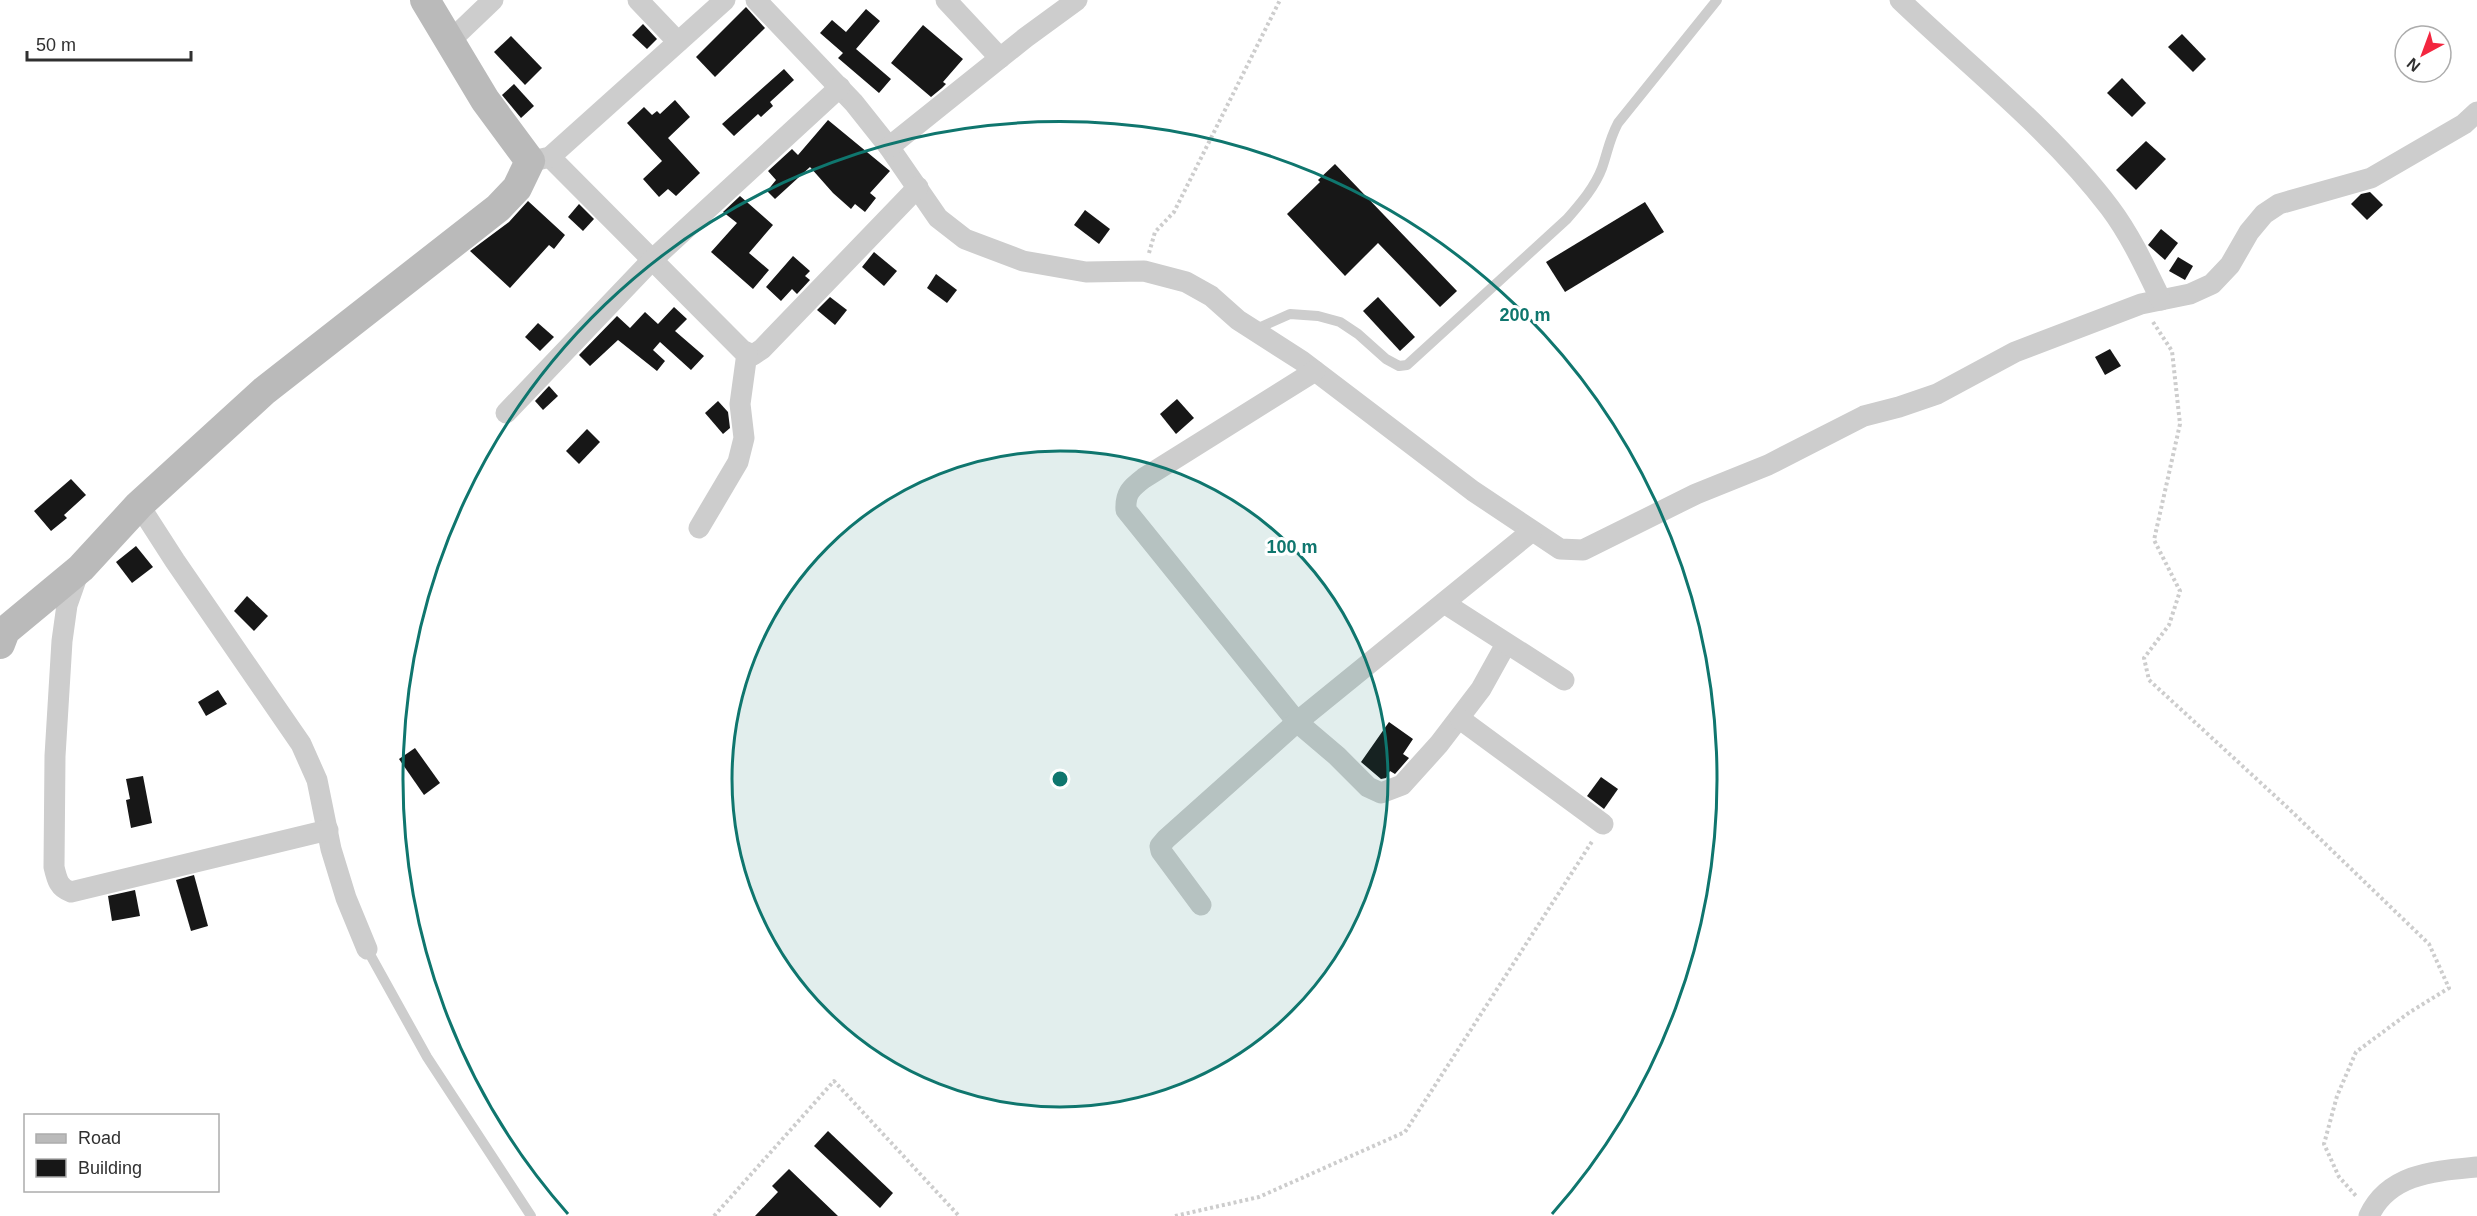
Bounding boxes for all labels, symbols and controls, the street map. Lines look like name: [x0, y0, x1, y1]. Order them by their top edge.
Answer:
scale bar: [27, 24, 190, 62]
north arrow: [2393, 24, 2453, 84]
text: 50 m: [36, 35, 76, 55]
text: N: [2404, 55, 2423, 75]
text: 200 m: [1499, 305, 1551, 325]
text: 100 m: [1266, 537, 1318, 557]
centre of rings: [1050, 769, 1070, 789]
legend: [24, 1114, 219, 1192]
text: Road: [78, 1128, 121, 1148]
text: Building: [78, 1158, 142, 1178]

